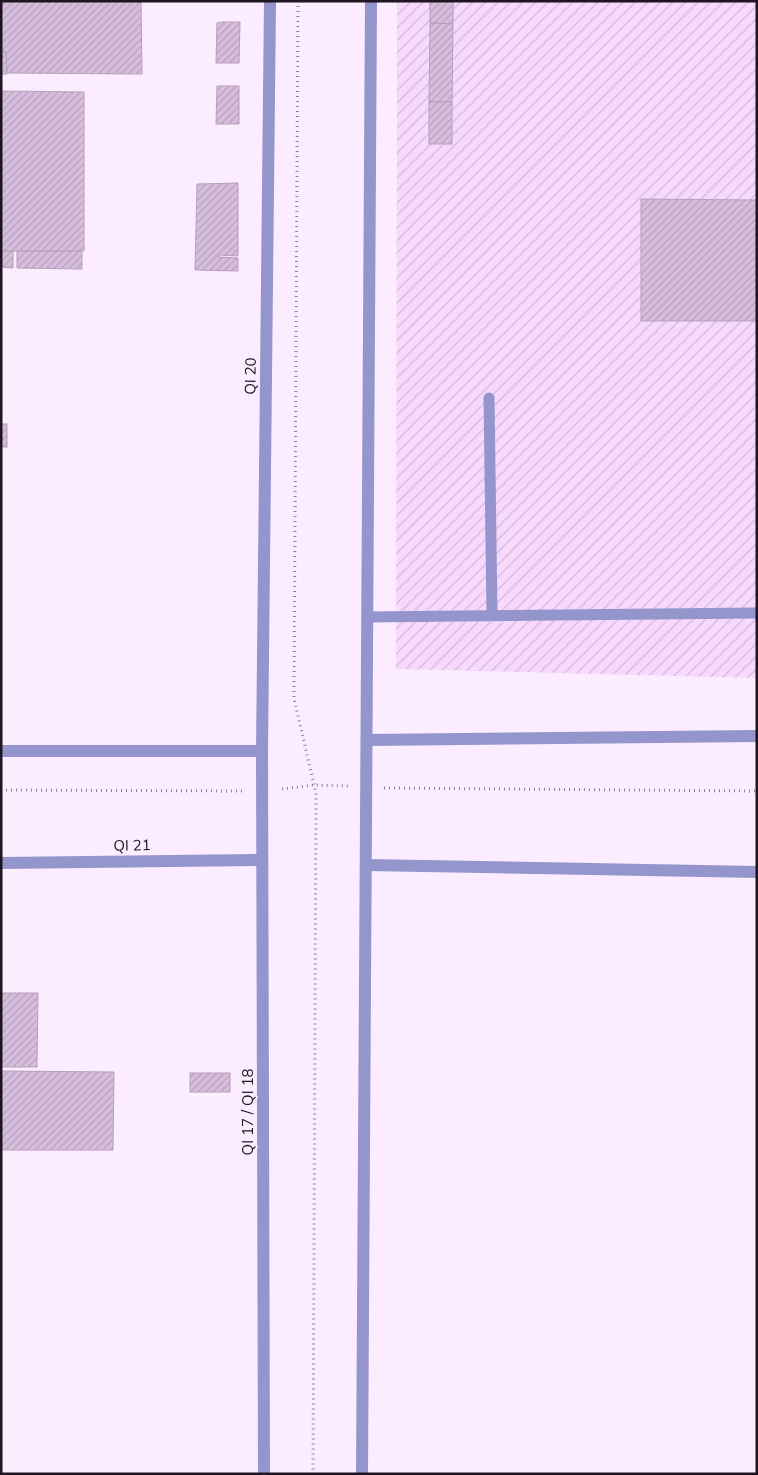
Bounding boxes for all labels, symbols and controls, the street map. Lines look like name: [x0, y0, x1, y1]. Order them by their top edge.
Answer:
street label: QI 20: [240, 357, 260, 395]
street label: QI 21: [113, 835, 151, 855]
street label: QI 17 / QI 18: [238, 1069, 257, 1155]

